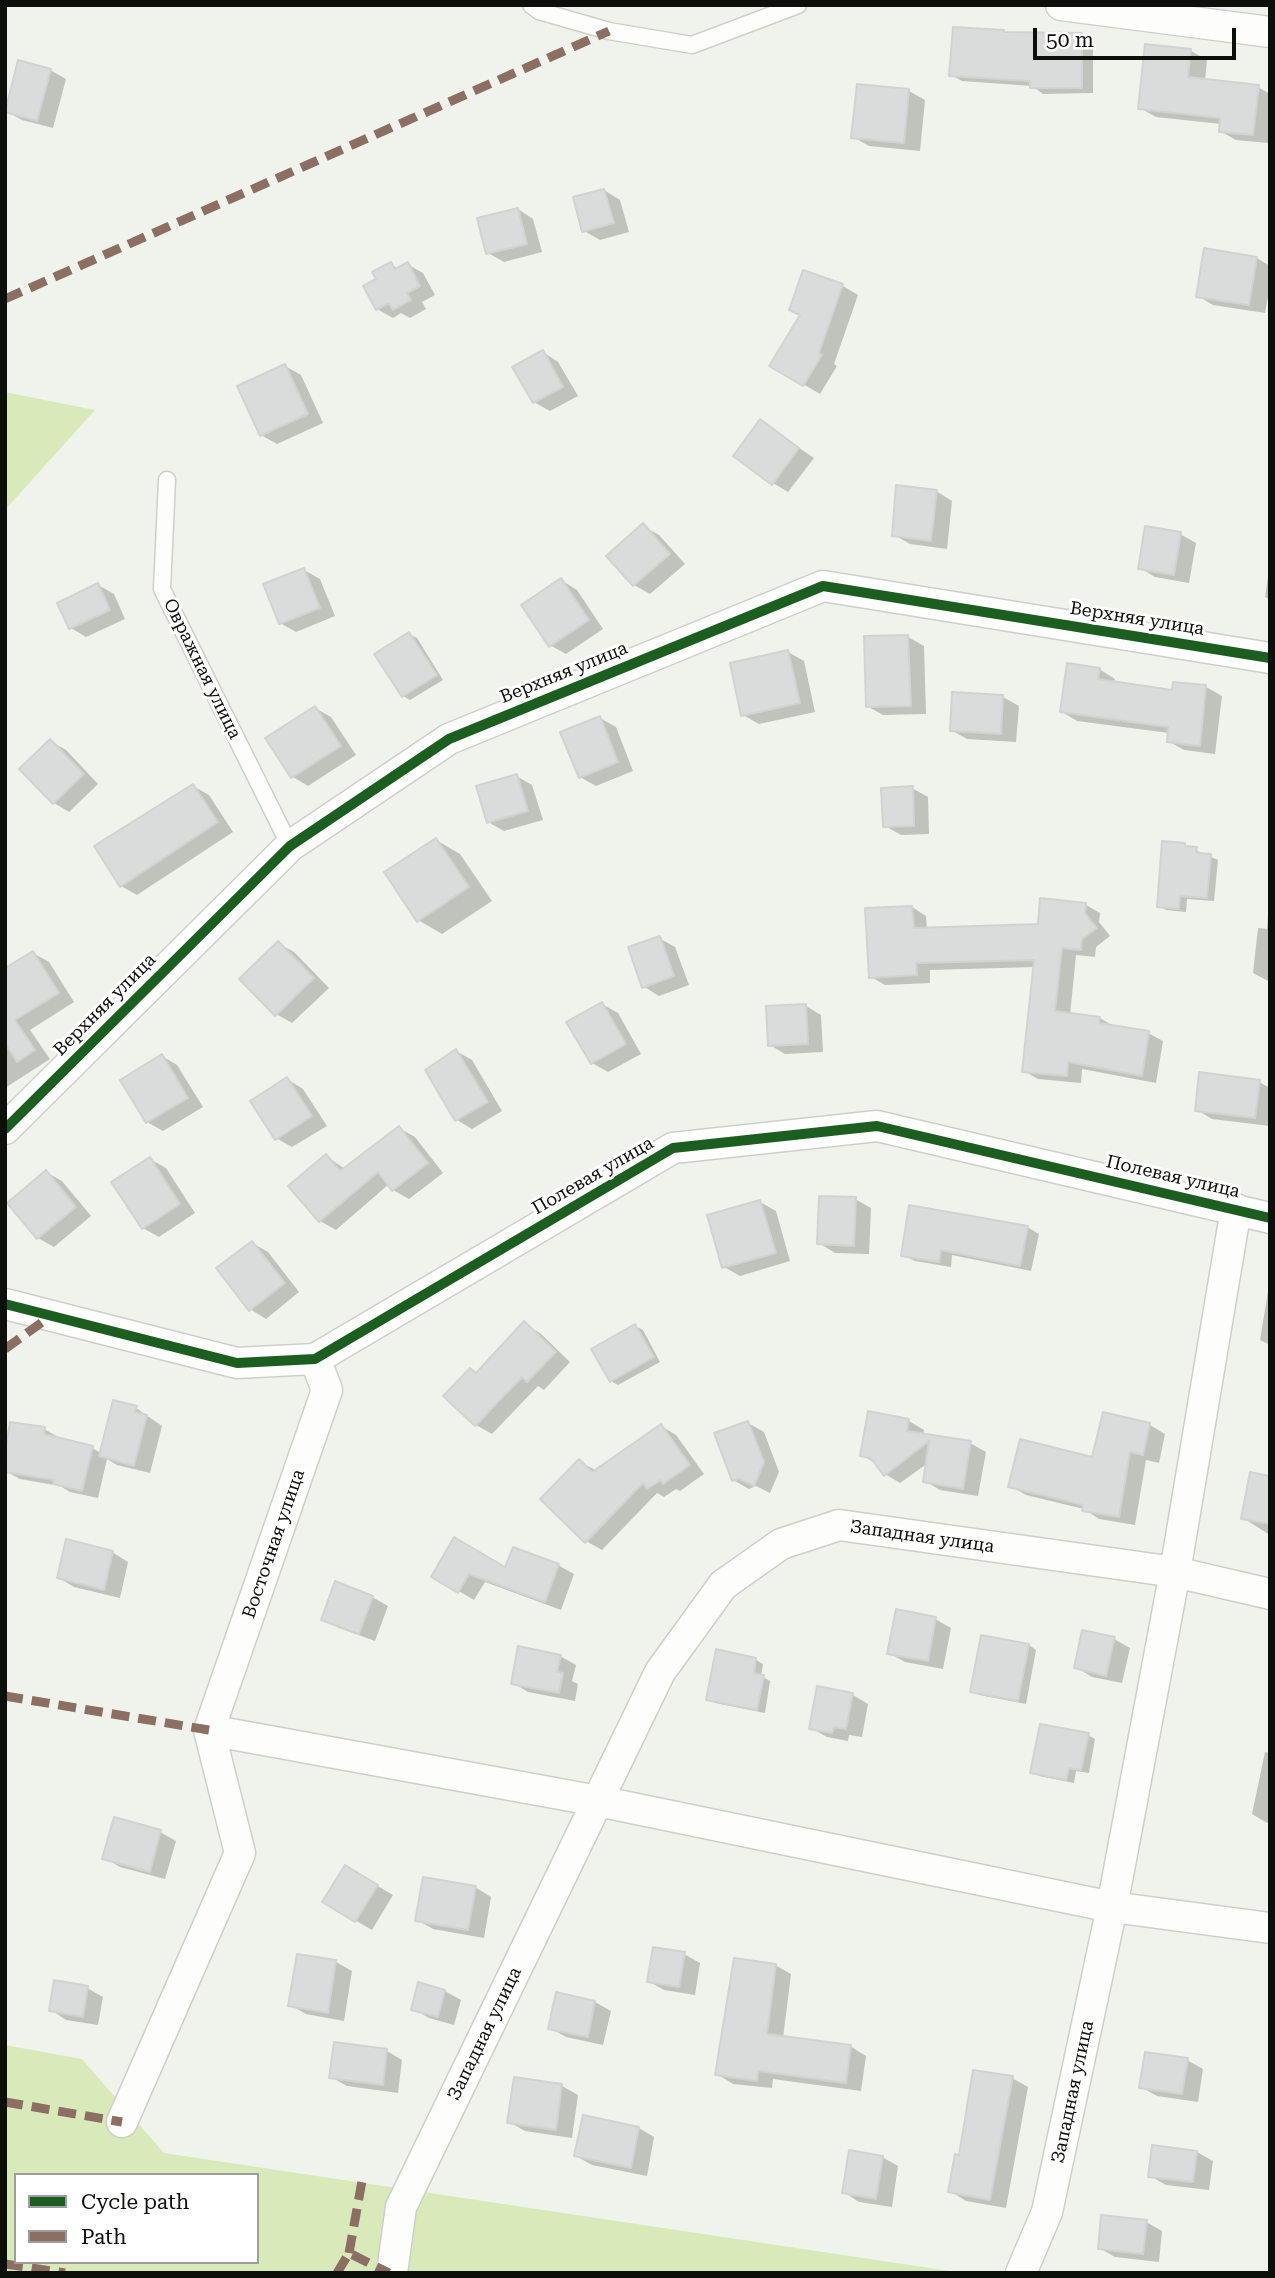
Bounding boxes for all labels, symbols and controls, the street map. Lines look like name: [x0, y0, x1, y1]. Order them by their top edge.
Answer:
scale bar: [1037, 14, 1240, 58]
text: 50 m: [1046, 28, 1094, 52]
street label: Овражная улица: [159, 595, 245, 743]
street label: Верхняя улица: [1068, 598, 1206, 640]
street label: Верхняя улица: [497, 638, 631, 708]
street label: Верхняя улица: [49, 949, 161, 1061]
street label: Полевая улица: [528, 1132, 658, 1220]
street label: Полевая улица: [1104, 1151, 1242, 1203]
street label: Восточная улица: [238, 1467, 310, 1621]
street label: Западная улица: [848, 1516, 996, 1558]
street label: Западная улица: [443, 1964, 527, 2104]
street label: Западная улица: [1047, 2019, 1099, 2165]
legend: [14, 2173, 259, 2264]
text: Cycle path: [81, 2190, 189, 2214]
text: Path: [81, 2225, 127, 2249]

